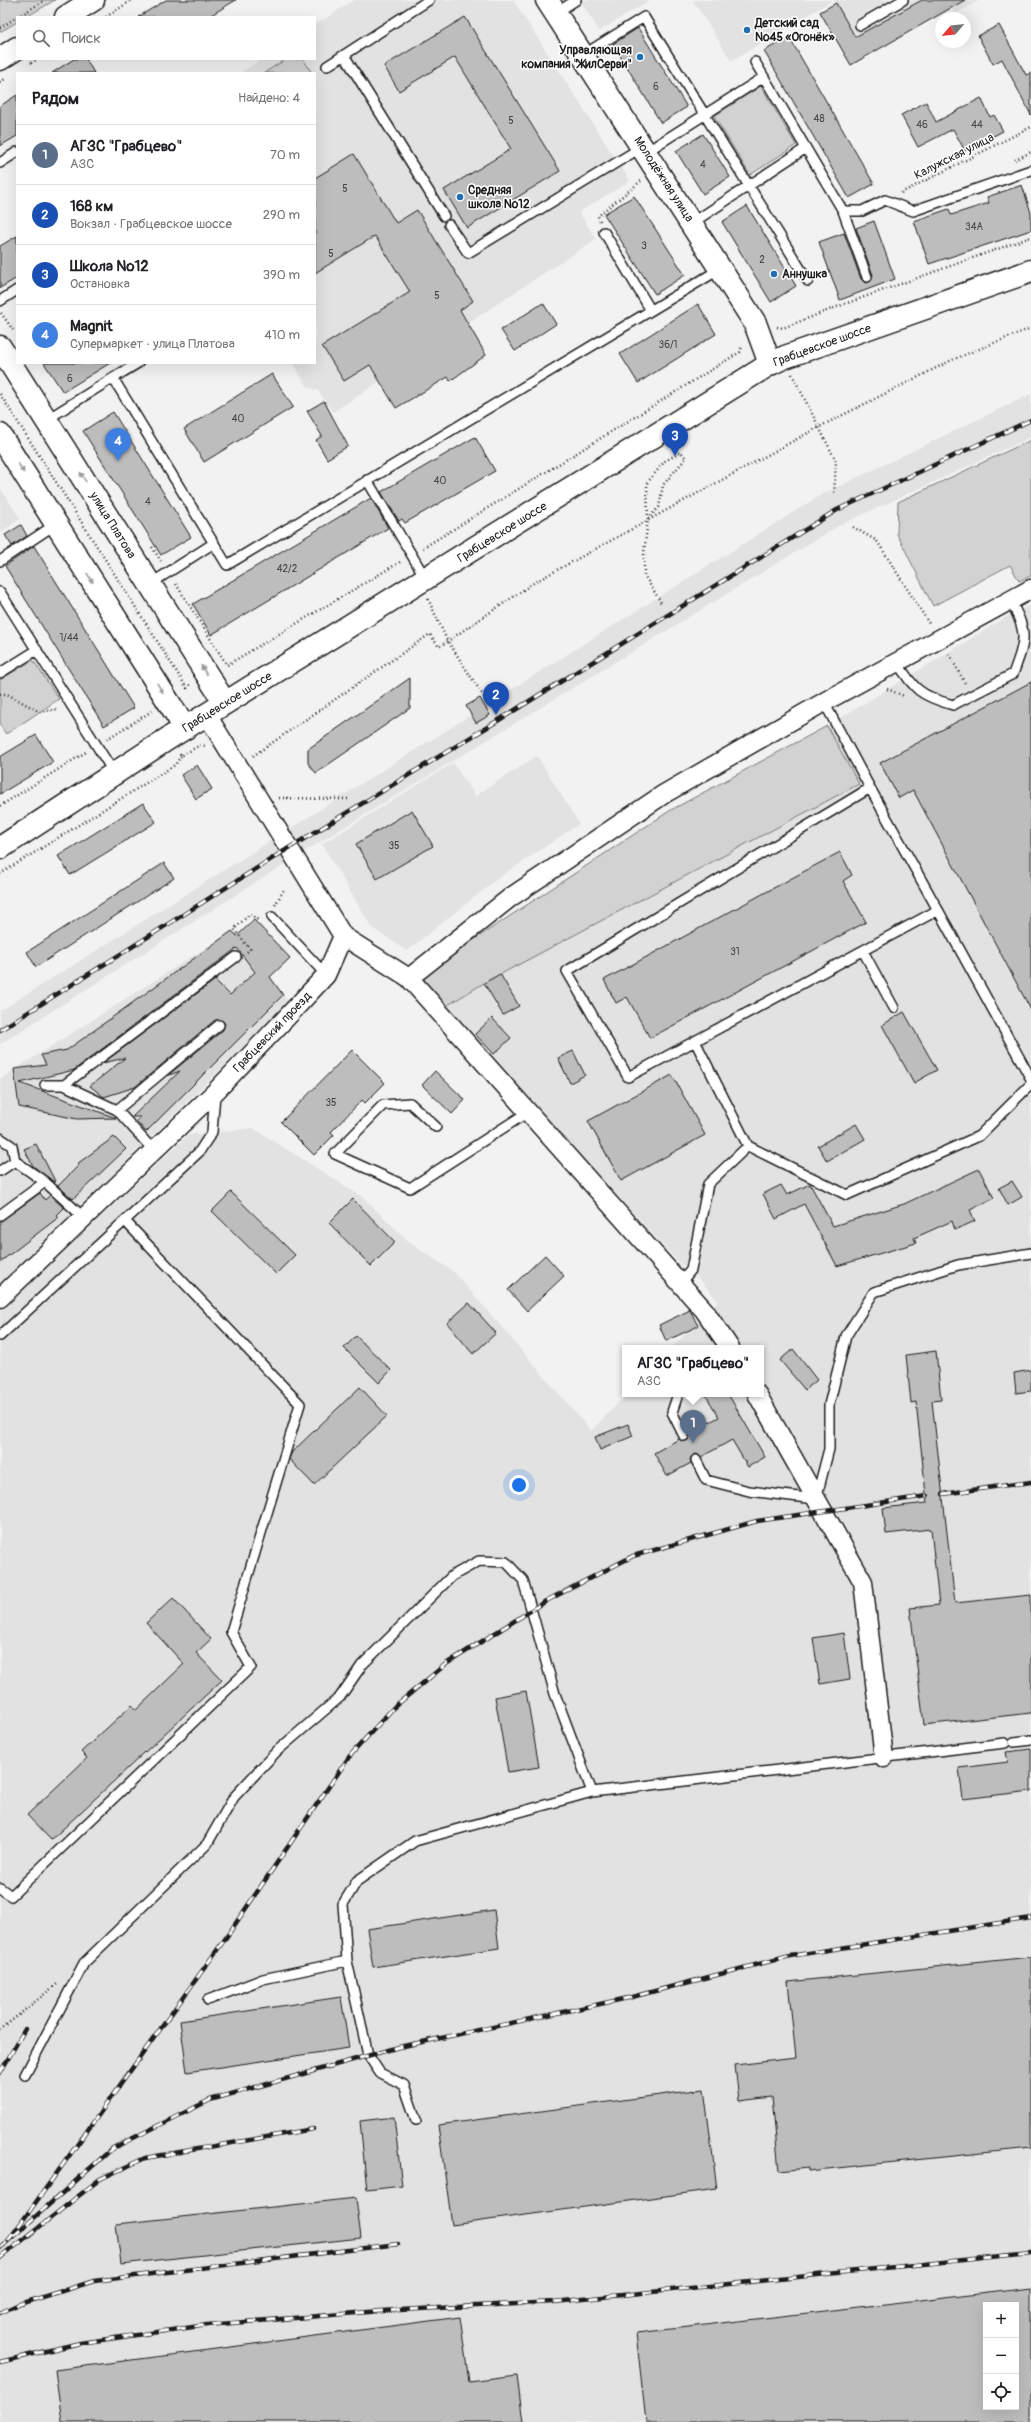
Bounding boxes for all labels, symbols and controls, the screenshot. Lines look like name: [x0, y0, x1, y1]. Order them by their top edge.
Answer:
north arrow: [935, 12, 971, 48]
search box: [16, 16, 316, 60]
place label: Детский сад №45 «Огонёк»: [754, 16, 835, 45]
marker: Детский сад №45 «Огонёк»: [742, 25, 752, 35]
icon: search: [30, 27, 52, 49]
text: Поиск: [62, 29, 101, 48]
place label: Управляющая компания "ЖилСерви": [521, 43, 632, 72]
marker: Управляющая компания "ЖилСерви": [635, 52, 645, 62]
house number: 6: [653, 81, 659, 93]
text: Рядом: [32, 88, 79, 109]
text: Найдено: 4: [238, 90, 300, 106]
house number: 48: [814, 113, 824, 125]
house number: 5: [508, 115, 514, 127]
house number: 46: [916, 119, 928, 131]
house number: 44: [971, 119, 983, 131]
street label: Калужская улица: [912, 130, 997, 183]
street label: Молодёжная улица: [630, 134, 697, 225]
text: АГЗС "Грабцево": [70, 137, 182, 156]
text: 1: [42, 147, 48, 163]
text: 70 m: [270, 147, 300, 163]
text: АЗС: [70, 156, 94, 172]
house number: 4: [700, 159, 706, 171]
house number: 5: [342, 183, 348, 195]
place label: Средняя школа №12: [468, 183, 530, 212]
marker: Средняя школа №12: [455, 192, 465, 202]
text: 168 км: [70, 197, 113, 216]
text: 2: [41, 207, 49, 223]
text: 290 m: [263, 207, 300, 223]
text: Вокзал · Грабцевское шоссе: [70, 216, 232, 232]
house number: 34А: [965, 221, 983, 233]
house number: 3: [641, 240, 647, 252]
house number: 5: [328, 248, 334, 260]
house number: 2: [759, 254, 765, 266]
text: Школа №12: [70, 257, 149, 276]
text: 3: [41, 267, 49, 283]
text: 390 m: [263, 267, 300, 283]
place label: Аннушка: [782, 267, 828, 282]
marker: Аннушка: [769, 269, 779, 279]
text: Остановка: [70, 276, 130, 292]
house number: 5: [434, 290, 440, 302]
text: Magnit: [70, 317, 113, 336]
street label: Грабцевское шоссе: [771, 321, 873, 370]
text: 4: [41, 327, 49, 343]
text: 410 m: [264, 327, 300, 343]
text: Супермаркет · улица Платова: [70, 336, 235, 352]
house number: 36/1: [659, 339, 678, 351]
house number: 6: [67, 373, 73, 385]
house number: 40: [232, 413, 244, 425]
pin: 3: [662, 423, 688, 456]
pin: 4: [105, 428, 131, 461]
one-way arrow: [17, 463, 25, 473]
one-way arrow: [79, 471, 86, 483]
house number: 40: [434, 475, 446, 487]
street label: улица Платова: [86, 488, 139, 562]
house number: 4: [145, 496, 151, 508]
street label: Грабцевское шоссе: [455, 499, 550, 566]
house number: 42/2: [277, 563, 298, 575]
one-way arrow: [86, 572, 94, 583]
house number: 1/44: [59, 632, 79, 644]
one-way arrow: [201, 664, 208, 676]
street label: Грабцевское шоссе: [180, 669, 275, 736]
one-way arrow: [156, 682, 163, 693]
pin: 2: [483, 682, 509, 715]
house number: 35: [389, 840, 400, 852]
house number: 31: [730, 946, 740, 958]
street label: Грабцевский проезд: [230, 988, 315, 1076]
house number: 35: [326, 1097, 337, 1109]
popup: [622, 1345, 764, 1397]
text: АГЗС "Грабцево": [637, 1354, 749, 1373]
text: АЗС: [637, 1373, 661, 1389]
pin: 1: [680, 1410, 706, 1443]
your location: [509, 1475, 529, 1495]
map controls: [983, 2302, 1019, 2410]
button: +: [983, 2302, 1019, 2338]
button: −: [983, 2338, 1019, 2374]
button: locate: [983, 2374, 1019, 2410]

